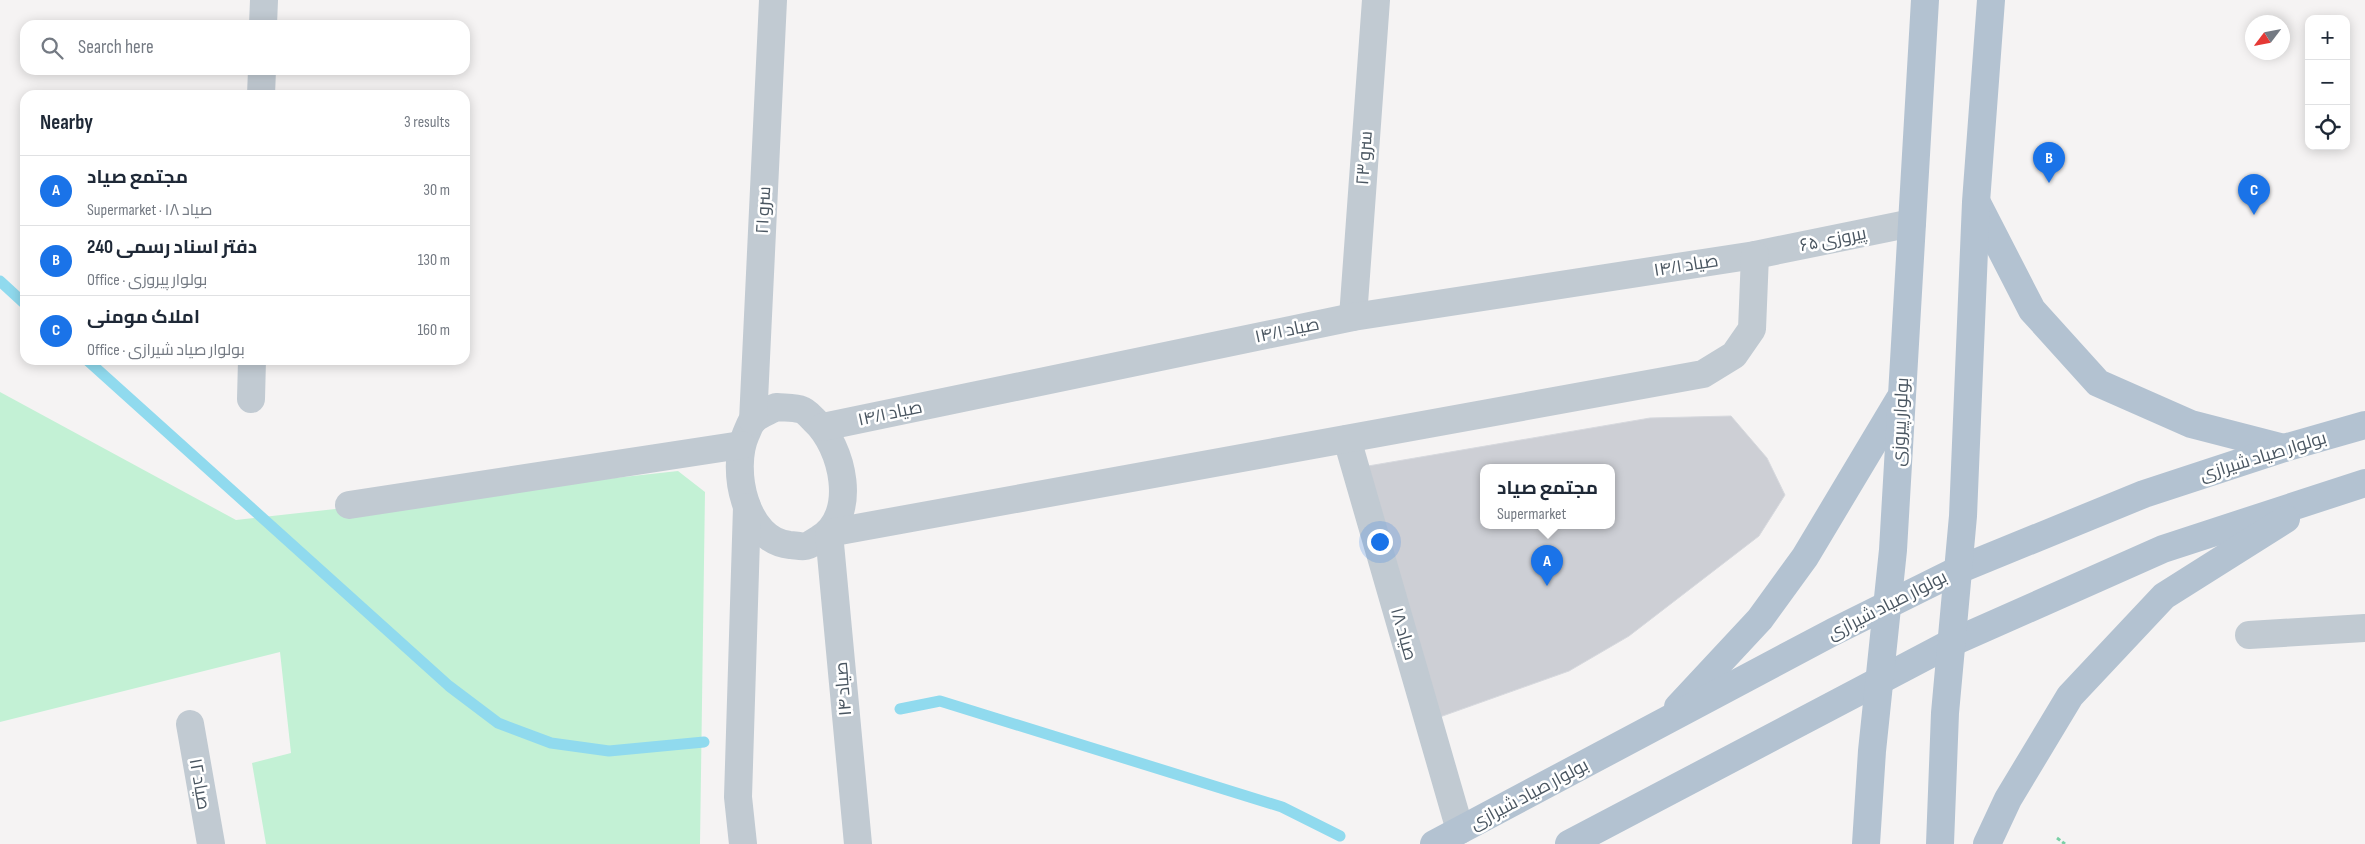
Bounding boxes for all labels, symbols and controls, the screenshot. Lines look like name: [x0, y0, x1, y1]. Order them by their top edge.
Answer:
north arrow: [2245, 15, 2290, 60]
map controls: [2305, 15, 2350, 150]
button: +: [2305, 15, 2350, 60]
search box: [20, 20, 470, 75]
icon: search: [38, 34, 66, 62]
text: Search here: [78, 36, 154, 59]
button: −: [2305, 60, 2350, 105]
button: locate: [2305, 105, 2350, 150]
text: Nearby: [40, 110, 93, 135]
text: 3 results: [404, 113, 450, 132]
street label: سرو ۲۳: [1352, 130, 1377, 186]
pin: B: [2033, 142, 2065, 183]
text: مجتمع صیاد: [87, 166, 188, 189]
pin: C: [2238, 174, 2270, 215]
text: A: [52, 181, 60, 200]
text: 30 m: [423, 181, 450, 200]
street label: سرو ۲۱: [752, 186, 775, 234]
text: Supermarket · صیاد ۱۸: [87, 201, 212, 220]
street label: پیروزی ۶۵: [1798, 223, 1869, 257]
text: دفتر اسناد رسمی 240: [87, 236, 257, 259]
street label: صیاد ۱۴/۱: [1652, 250, 1720, 281]
text: B: [52, 251, 60, 270]
text: 130 m: [418, 251, 450, 270]
text: Office · بولوار پیروزی: [87, 271, 207, 290]
text: املاک مومنی: [87, 306, 200, 329]
street label: صیاد ۱۴/۱: [1253, 313, 1321, 348]
text: C: [52, 321, 60, 340]
text: 160 m: [417, 321, 450, 340]
text: Office · بولوار صیاد شیرازی: [87, 341, 245, 360]
street label: بولوار پیروزی: [1888, 377, 1914, 467]
street label: صیاد ۱۴/۱: [856, 396, 924, 431]
street label: بولوار صیاد شیرازی: [2197, 427, 2329, 486]
popup: [1480, 464, 1615, 529]
text: مجتمع صیاد: [1497, 477, 1598, 500]
text: Supermarket: [1497, 505, 1566, 524]
your location: [1367, 529, 1393, 555]
pin: A: [1531, 545, 1563, 586]
street label: بولوار صیاد شیرازی: [1824, 566, 1950, 645]
street label: صیاد ۱۸: [1386, 605, 1421, 663]
street label: صیاد ۱۴: [831, 661, 856, 717]
street label: بولوار صیاد شیرازی: [1466, 754, 1592, 835]
street label: صیاد ۱۲: [185, 757, 214, 812]

